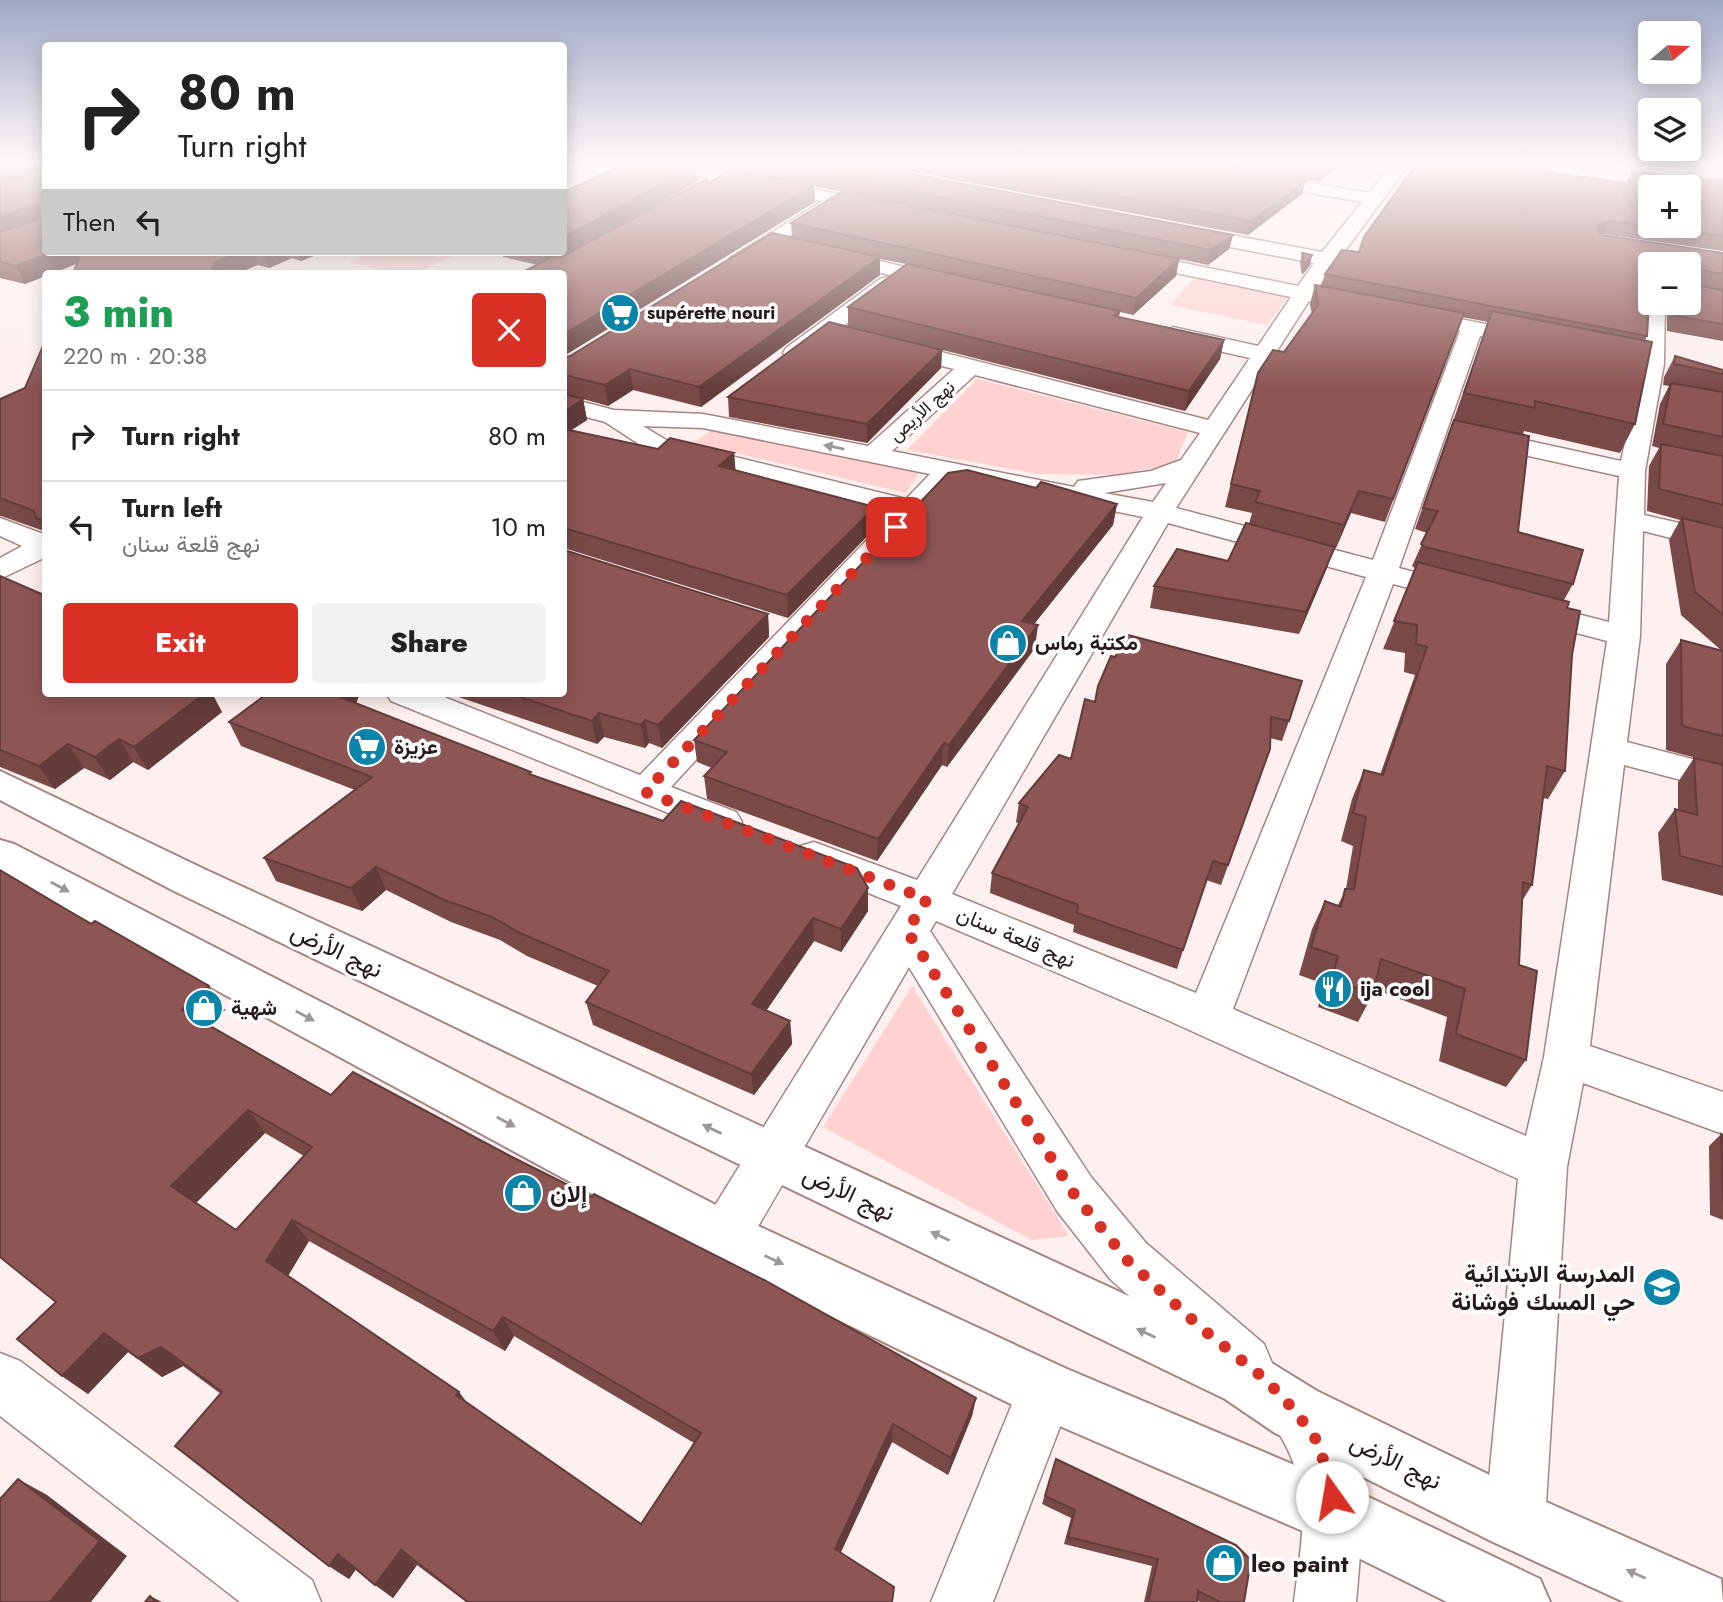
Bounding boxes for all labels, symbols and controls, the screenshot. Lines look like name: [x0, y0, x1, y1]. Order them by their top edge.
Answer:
north arrow: [1638, 21, 1701, 84]
map controls: [1638, 21, 1701, 315]
text: 80 m: [178, 58, 296, 128]
icon: right: [63, 70, 154, 161]
button: layers: [1638, 98, 1701, 161]
text: Turn right: [178, 123, 307, 169]
button: +: [1638, 175, 1701, 238]
text: Then: [63, 203, 116, 241]
icon: left: [130, 203, 168, 241]
button: −: [1638, 252, 1701, 315]
text: 3 min: [63, 282, 174, 343]
supermarket icon: supérette nouri: [599, 292, 641, 334]
button: close: [472, 293, 546, 367]
place label: supérette nouri: [647, 300, 775, 326]
text: 220 m · 20:38: [63, 339, 207, 373]
street label: نهج الأريص: [883, 374, 961, 448]
icon: right: [63, 417, 101, 455]
text: Turn right: [122, 417, 240, 455]
text: 80 m: [488, 417, 546, 455]
one-way arrow: [823, 441, 845, 452]
text: Turn left: [122, 489, 222, 527]
pin: [866, 497, 926, 557]
icon: left: [63, 508, 101, 546]
text: 10 m: [491, 508, 546, 546]
icon: arrive: [877, 508, 915, 546]
text: نهج قلعة سنان: [122, 527, 260, 561]
button: Exit: [63, 603, 298, 683]
button: Share: [312, 603, 546, 683]
shop icon: مكتبة رماس: [987, 622, 1029, 664]
place label: مكتبة رماس: [1035, 628, 1138, 658]
supermarket icon: عزيزة: [346, 726, 388, 768]
place label: عزيزة: [394, 732, 438, 762]
one-way arrow: [51, 881, 70, 893]
street label: نهج قلعة سنان: [952, 899, 1080, 975]
street label: نهج الأرض: [285, 913, 389, 987]
restaurant icon: ija cool: [1312, 968, 1354, 1010]
place label: ija cool: [1360, 974, 1430, 1004]
shop icon: شهية: [183, 987, 225, 1029]
place label: شهية: [231, 993, 277, 1023]
one-way arrow: [295, 1010, 315, 1022]
one-way arrow: [496, 1116, 516, 1128]
one-way arrow: [702, 1123, 723, 1134]
street label: نهج الأرض: [797, 1156, 901, 1230]
shop icon: إلان: [502, 1172, 544, 1214]
place label: إلان: [550, 1176, 587, 1211]
one-way arrow: [930, 1230, 951, 1241]
one-way arrow: [763, 1255, 784, 1266]
place label: المدرسة الابتدائية حي المسك فوشانة: [1451, 1256, 1635, 1322]
school or university icon: المدرسة الابتدائية حي المسك فوشانة: [1641, 1266, 1683, 1308]
one-way arrow: [1136, 1327, 1157, 1338]
street label: نهج الأرض: [1344, 1424, 1448, 1498]
position arrow: [1295, 1460, 1369, 1534]
shop icon: leo paint: [1203, 1542, 1245, 1584]
place label: leo paint: [1251, 1546, 1349, 1581]
one-way arrow: [1626, 1568, 1646, 1580]

